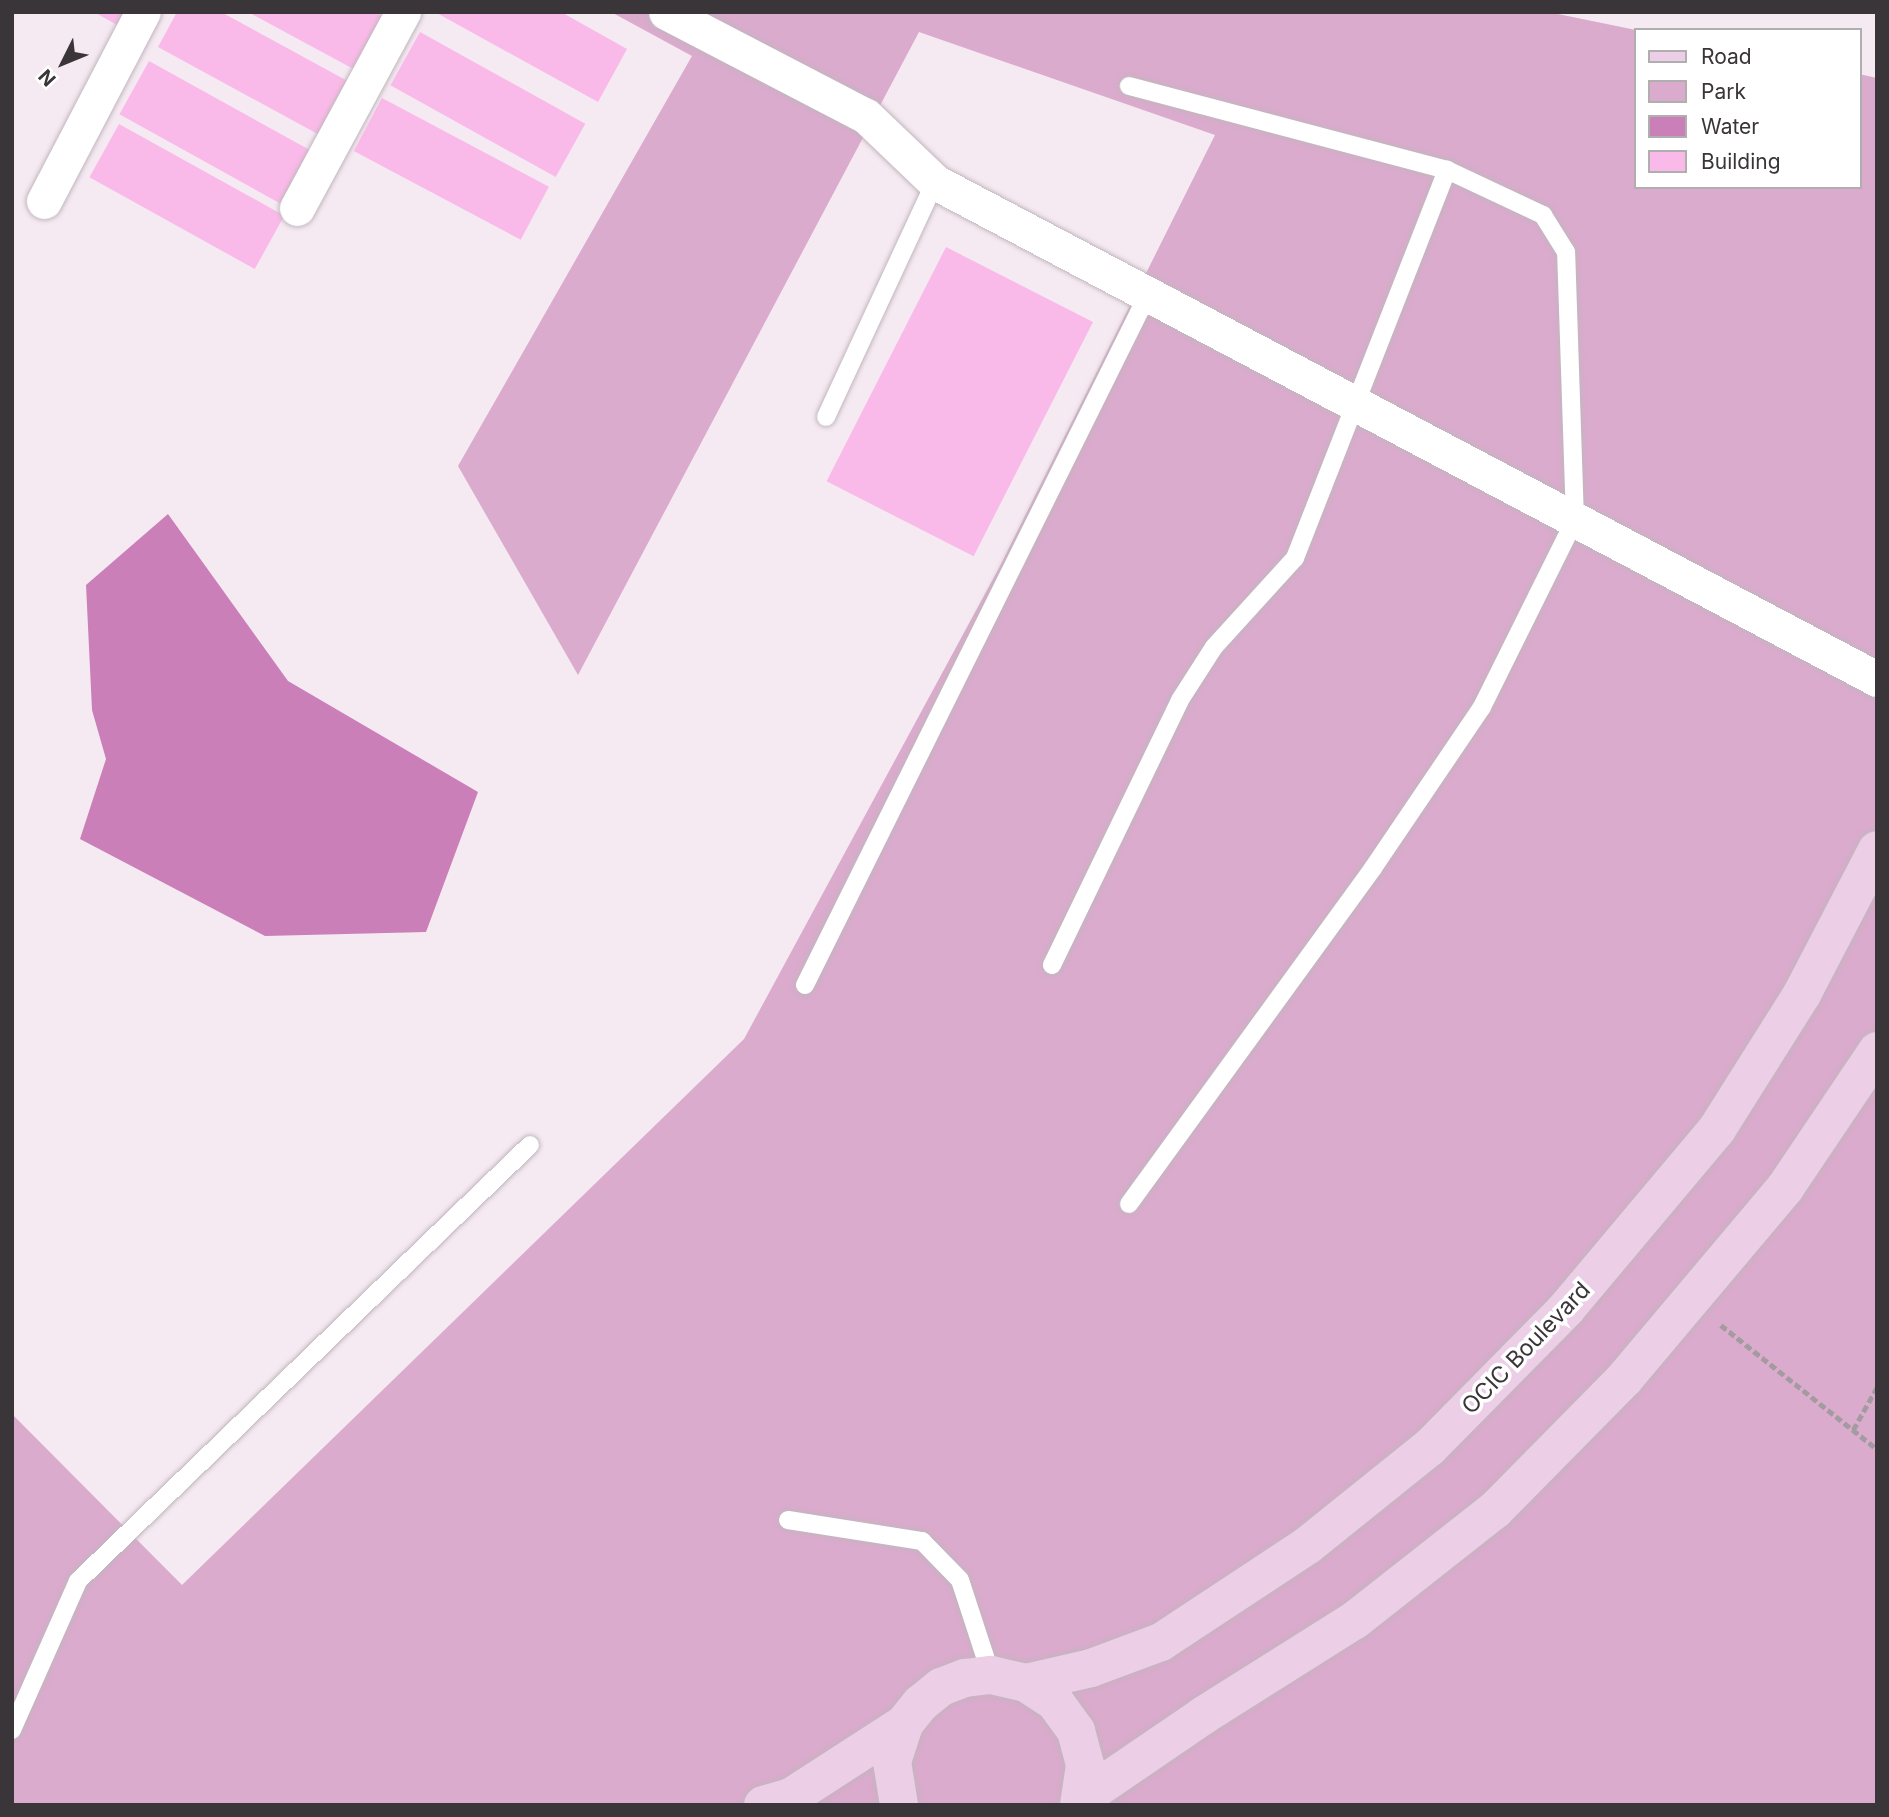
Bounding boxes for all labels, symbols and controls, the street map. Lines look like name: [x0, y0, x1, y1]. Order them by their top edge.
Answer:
north arrow: [28, 28, 98, 98]
legend: [1633, 28, 1861, 189]
text: Road: [1701, 44, 1752, 69]
text: N: [34, 65, 61, 91]
text: Park: [1701, 79, 1746, 104]
text: Water: [1701, 114, 1759, 139]
text: Building: [1701, 149, 1781, 174]
street label: OCIC Boulevard: [1456, 1276, 1596, 1420]

